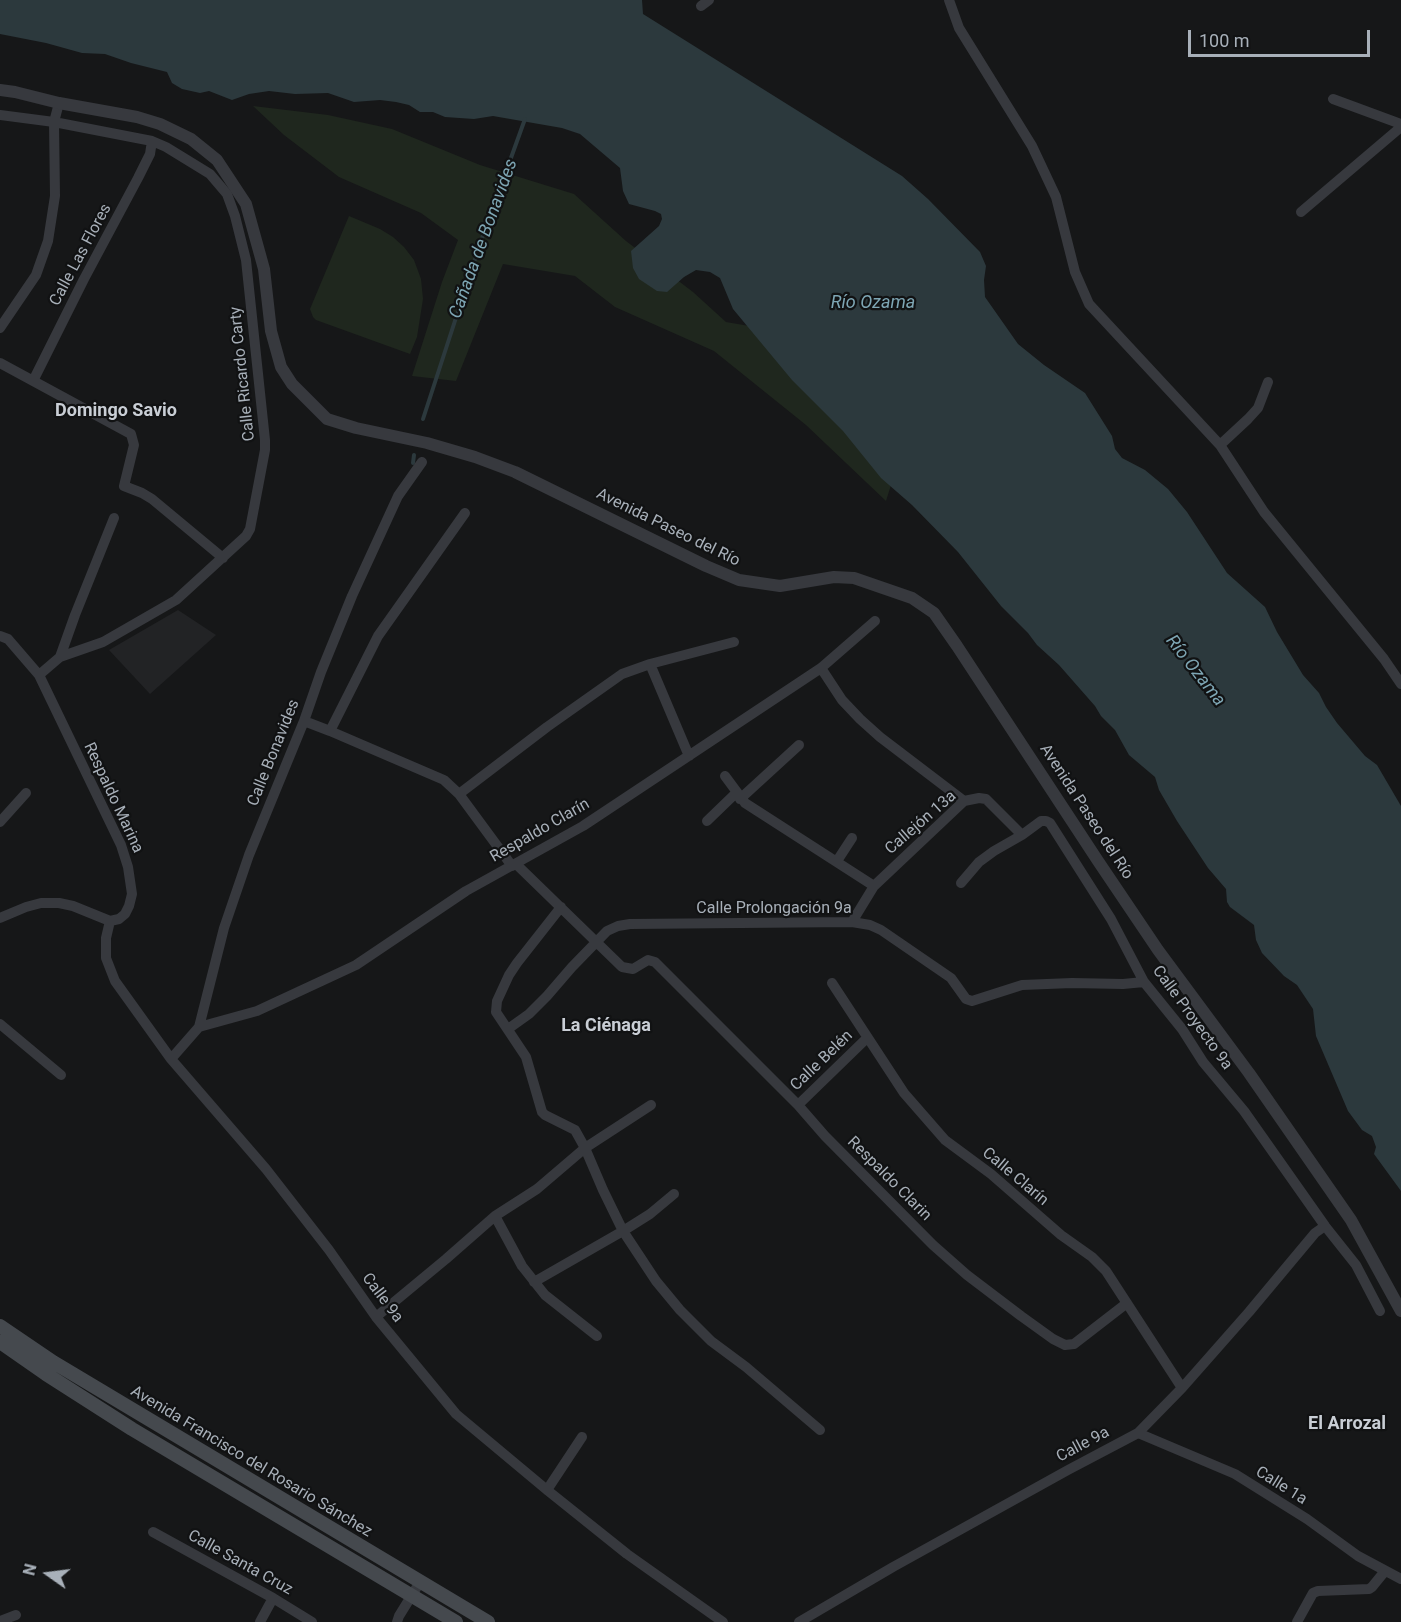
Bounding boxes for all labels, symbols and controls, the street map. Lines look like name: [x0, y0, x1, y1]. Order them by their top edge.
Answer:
scale bar: [1191, 18, 1372, 56]
text: 100 m: [1199, 30, 1250, 51]
water label: Cañada de Bonavides: [445, 156, 523, 322]
street label: Calle Las Flores: [46, 201, 116, 309]
water label: Río Ozama: [831, 292, 915, 314]
street label: Calle Ricardo Carty: [226, 306, 260, 442]
district label: Domingo Savio: [55, 400, 177, 422]
street label: Avenida Paseo del Río: [593, 485, 743, 571]
water label: Río Ozama: [1160, 631, 1230, 711]
street label: Calle Bonavides: [244, 697, 304, 809]
street label: Respaldo Marina: [79, 740, 147, 856]
street label: Avenida Paseo del Río: [1035, 741, 1137, 883]
street label: Callejón 13a: [882, 787, 960, 859]
street label: Respaldo Clarín: [487, 795, 593, 867]
street label: Calle Prolongación 9a: [696, 899, 852, 919]
street label: Calle Proyecto 9a: [1148, 962, 1236, 1074]
district label: La Ciénaga: [561, 1015, 651, 1037]
street label: Calle Belén: [787, 1027, 857, 1095]
street label: Respaldo Clarin: [843, 1133, 935, 1225]
street label: Calle Clarín: [978, 1144, 1052, 1210]
street label: Calle 9a: [357, 1269, 407, 1327]
street label: Avenida Francisco del Rosario Sánchez: [127, 1382, 375, 1542]
district label: El Arrozal: [1308, 1413, 1386, 1435]
street label: Calle 9a: [1053, 1423, 1113, 1467]
street label: Calle 1a: [1252, 1463, 1310, 1509]
street label: Calle Santa Cruz: [184, 1526, 296, 1600]
north arrow: [18, 1544, 78, 1604]
text: N: [19, 1562, 41, 1577]

